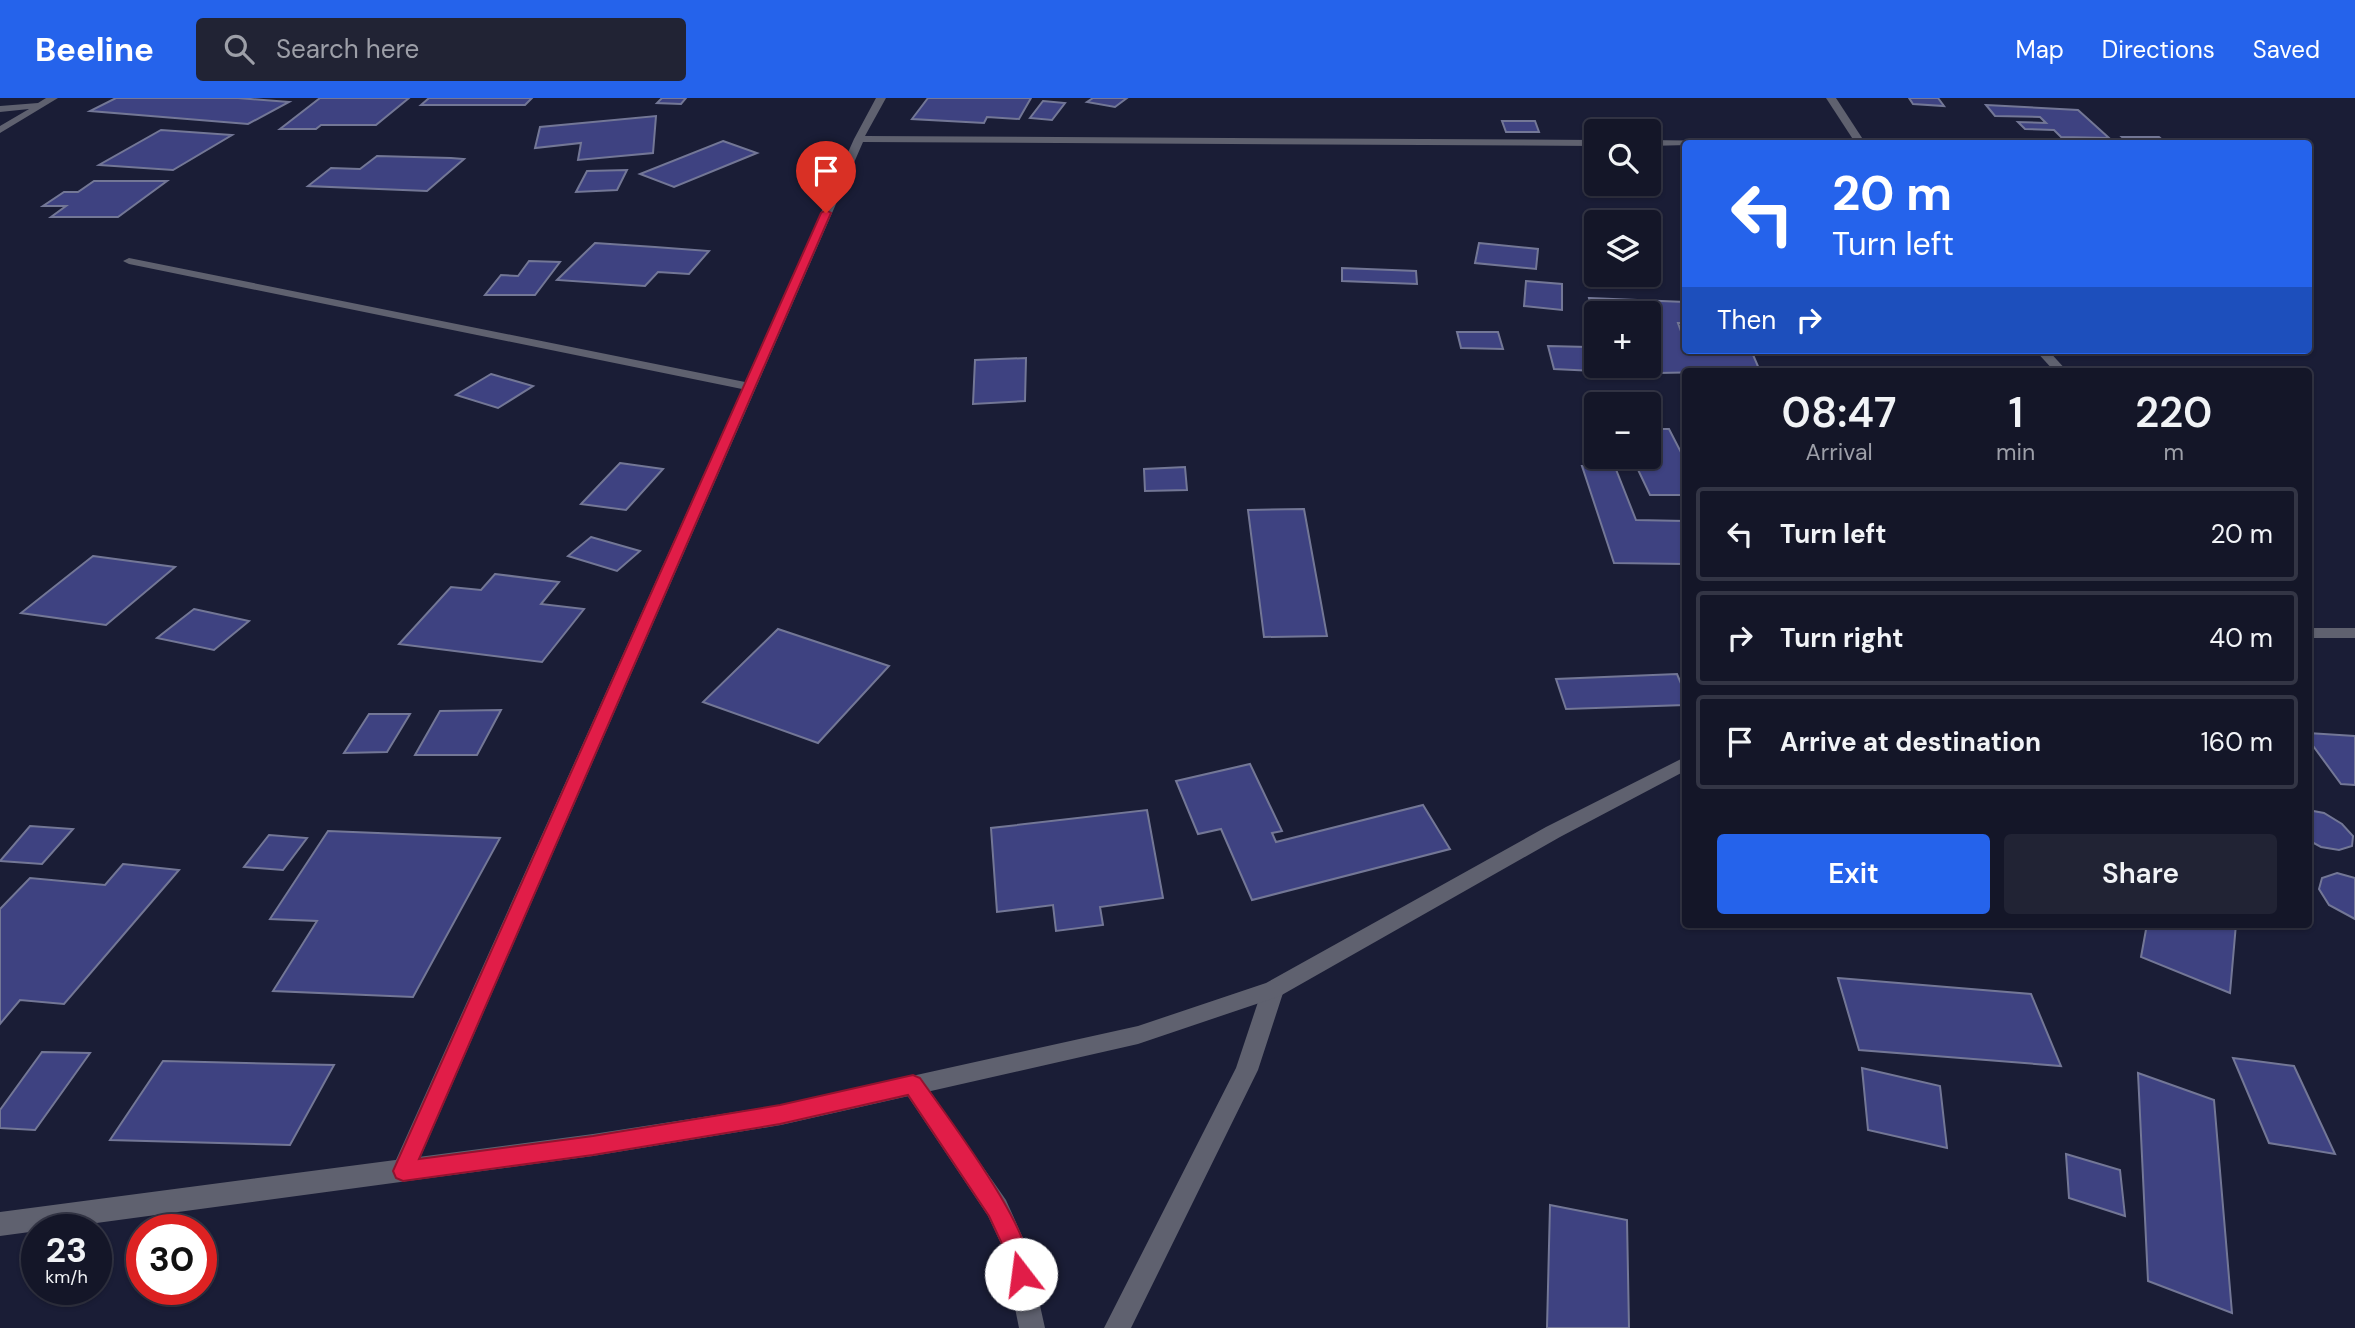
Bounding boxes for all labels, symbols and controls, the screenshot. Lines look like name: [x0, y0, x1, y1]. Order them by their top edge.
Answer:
search box: [196, 18, 686, 81]
text: Beeline: [35, 28, 154, 71]
icon: search: [220, 30, 258, 68]
text: Search here: [276, 32, 419, 66]
text: Map: [2016, 34, 2064, 65]
text: Directions: [2102, 34, 2215, 65]
text: Saved: [2253, 34, 2320, 65]
map controls: [1584, 119, 1661, 469]
button: search: [1584, 119, 1661, 196]
pin: [796, 141, 856, 213]
icon: arrive: [807, 152, 845, 190]
text: 20 m: [1832, 161, 1952, 225]
icon: left: [1717, 168, 1808, 259]
button: layers: [1584, 210, 1661, 287]
text: Turn left: [1832, 223, 1954, 265]
button: +: [1584, 301, 1661, 378]
icon: right: [1790, 301, 1828, 339]
text: Then: [1717, 303, 1776, 337]
text: 08:47: [1782, 385, 1897, 440]
text: 1: [2008, 385, 2023, 440]
text: 220: [2135, 385, 2212, 440]
button: −: [1584, 392, 1661, 469]
text: Arrival: [1806, 437, 1873, 467]
text: min: [1996, 437, 2035, 467]
text: m: [2163, 437, 2184, 467]
icon: left: [1721, 515, 1759, 553]
text: Turn left: [1780, 517, 1887, 551]
text: 20 m: [2210, 517, 2273, 551]
icon: right: [1721, 619, 1759, 657]
text: Turn right: [1780, 621, 1904, 655]
text: 40 m: [2209, 621, 2273, 655]
icon: arrive: [1721, 723, 1759, 761]
text: Arrive at destination: [1780, 725, 2041, 759]
text: 160 m: [2201, 725, 2273, 759]
button: Exit: [1717, 834, 1990, 914]
button: Share: [2004, 834, 2277, 914]
speed limit sign: 30: [126, 1214, 217, 1305]
text: 23: [46, 1227, 87, 1273]
position arrow: [984, 1237, 1058, 1311]
text: km/h: [45, 1265, 88, 1289]

